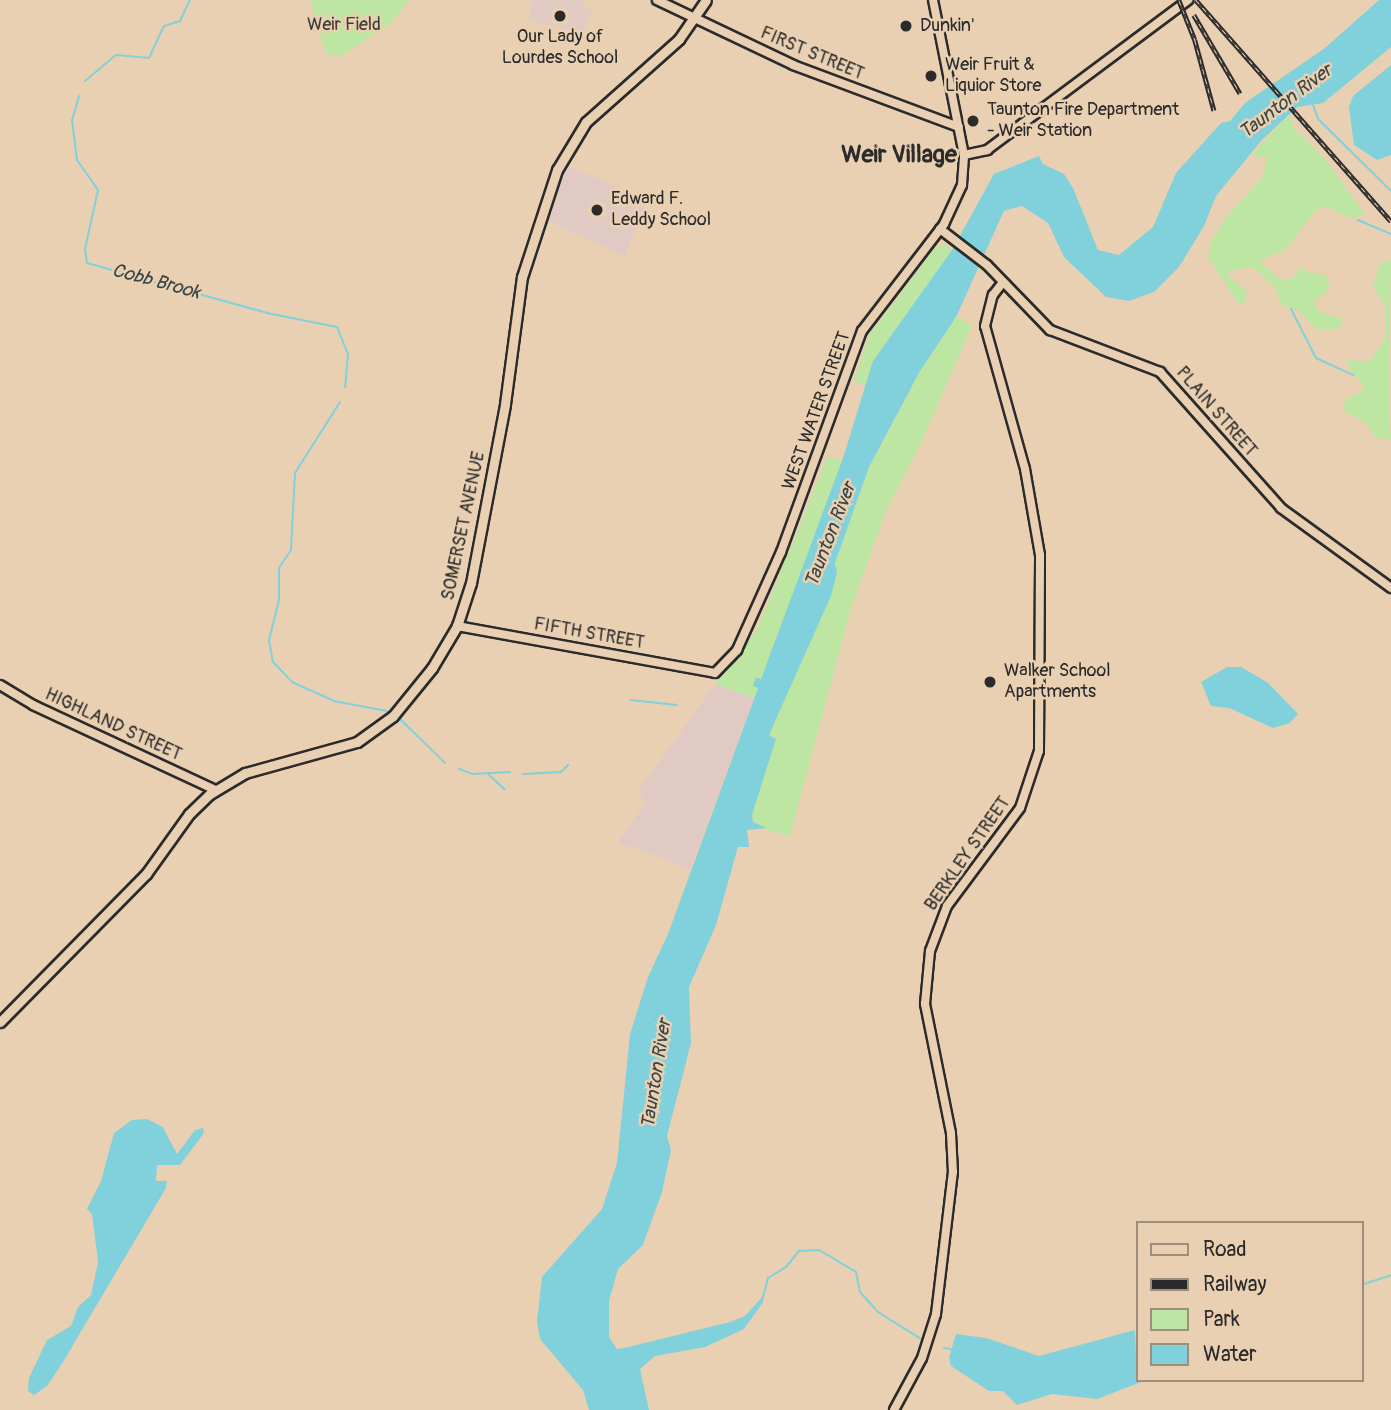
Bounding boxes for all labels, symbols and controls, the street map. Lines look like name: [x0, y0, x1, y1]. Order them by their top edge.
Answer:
marker: Our Lady of Lourdes School: [552, 8, 568, 24]
park label: Weir Field: [307, 14, 381, 36]
place label: Dunkin': [920, 15, 974, 37]
marker: Dunkin': [898, 18, 914, 34]
street label: FIRST STREET: [757, 23, 867, 85]
place label: Our Lady of Lourdes School: [502, 27, 618, 70]
place label: Weir Fruit & Liquior Store: [945, 55, 1041, 98]
water label: Taunton River: [1235, 60, 1337, 144]
marker: Weir Fruit & Liquior Store: [923, 68, 939, 84]
place label: Taunton Fire Department - Weir Station: [987, 100, 1179, 142]
marker: Taunton Fire Department - Weir Station: [965, 113, 981, 129]
district label: Weir Village: [841, 141, 957, 169]
place label: Edward F. Leddy School: [611, 189, 711, 232]
marker: Edward F. Leddy School: [589, 202, 605, 218]
water label: Cobb Brook: [109, 259, 203, 305]
street label: WEST WATER STREET: [778, 329, 856, 493]
street label: PLAIN STREET: [1171, 362, 1261, 462]
street label: SOMERSET AVENUE: [438, 450, 490, 602]
water label: Taunton River: [801, 479, 861, 591]
street label: FIFTH STREET: [532, 614, 646, 654]
place label: Walker School Apartments: [1004, 661, 1110, 704]
marker: Walker School Apartments: [982, 674, 998, 690]
street label: HIGHLAND STREET: [41, 684, 185, 766]
street label: BERKLEY STREET: [921, 793, 1015, 915]
water label: Taunton River: [637, 1018, 677, 1130]
legend: [1136, 1221, 1363, 1382]
text: Road: [1203, 1236, 1247, 1263]
text: Railway: [1203, 1271, 1267, 1298]
text: Park: [1203, 1306, 1240, 1333]
text: Water: [1203, 1341, 1256, 1368]

